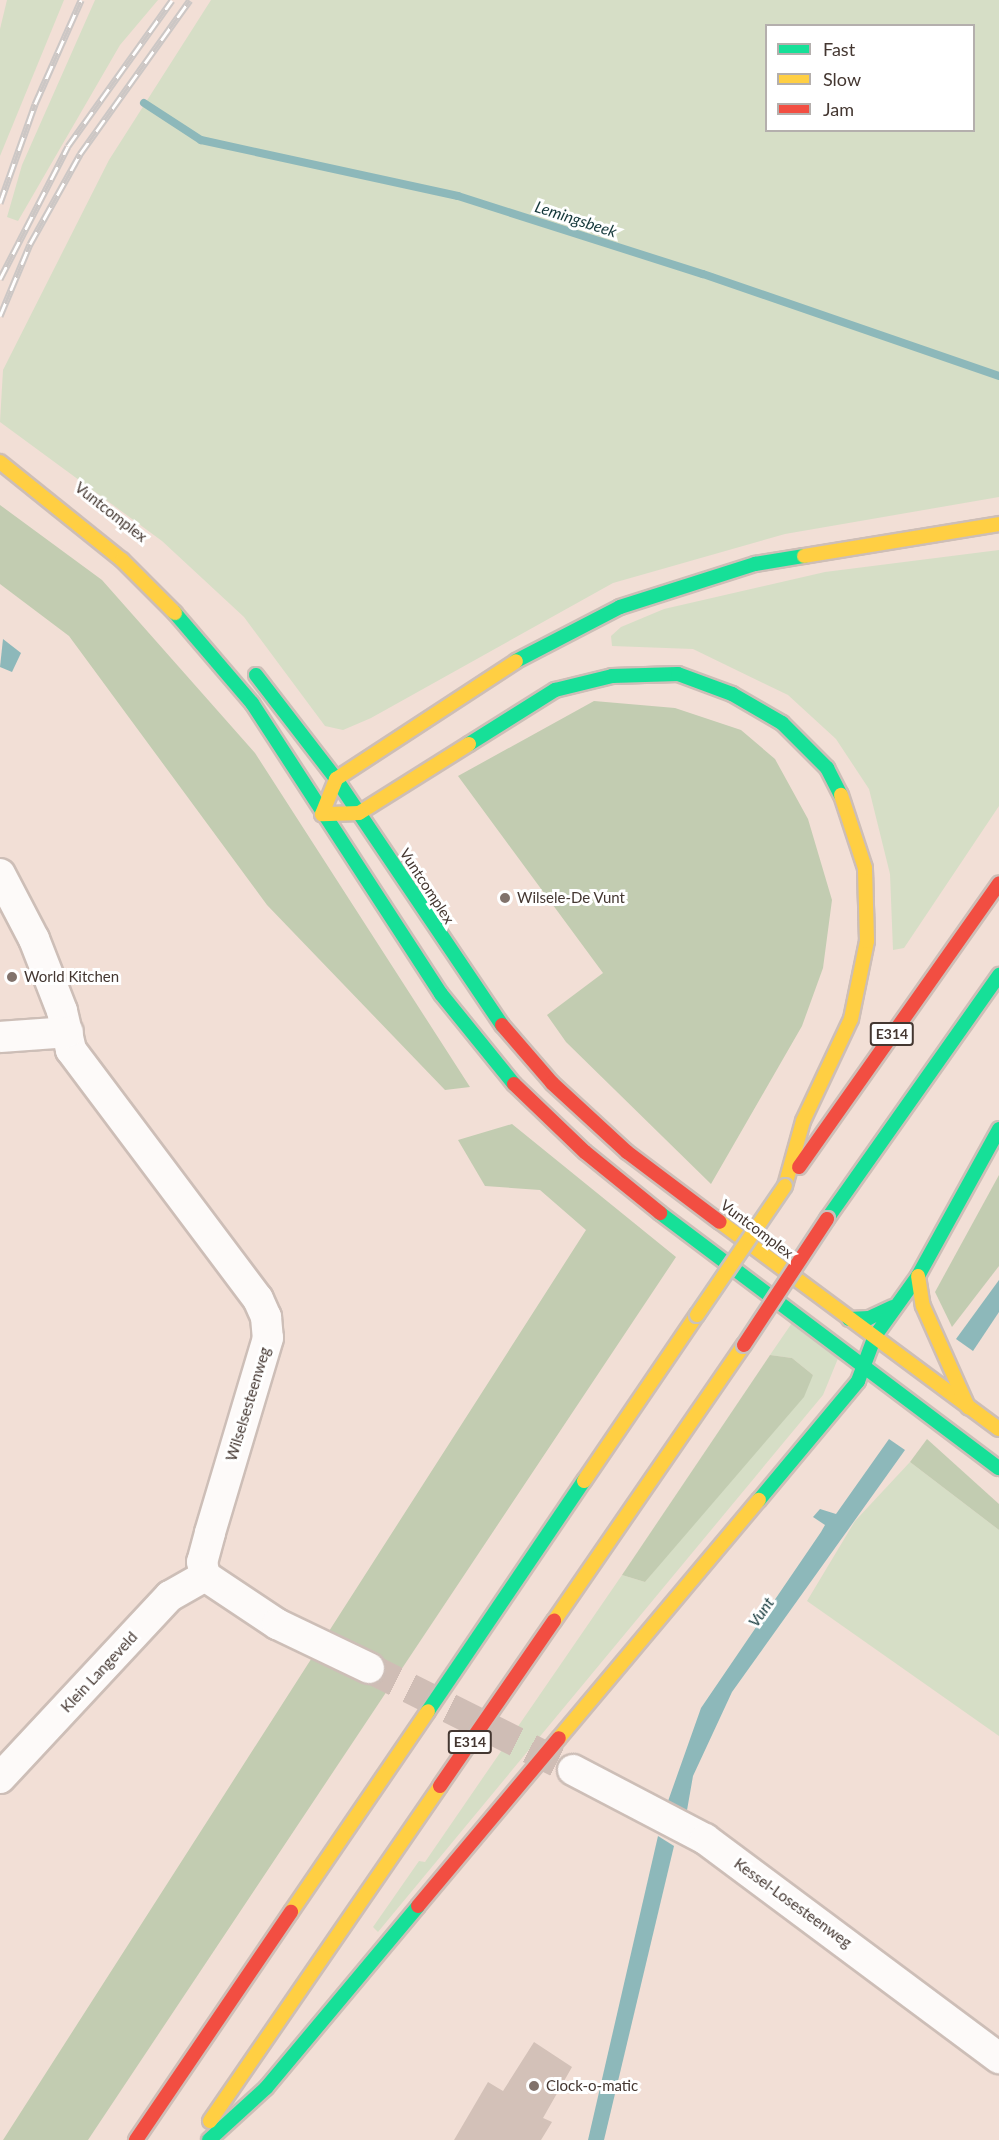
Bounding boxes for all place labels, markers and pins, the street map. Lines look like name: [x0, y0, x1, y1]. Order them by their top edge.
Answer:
place label: Wilsele-De Vunt: [517, 889, 626, 907]
marker: Wilsele-De Vunt: [498, 891, 512, 905]
place label: World Kitchen: [24, 968, 119, 986]
marker: World Kitchen: [5, 970, 19, 984]
place label: Clock-o-matic: [546, 2077, 638, 2095]
marker: Clock-o-matic: [527, 2079, 541, 2093]

